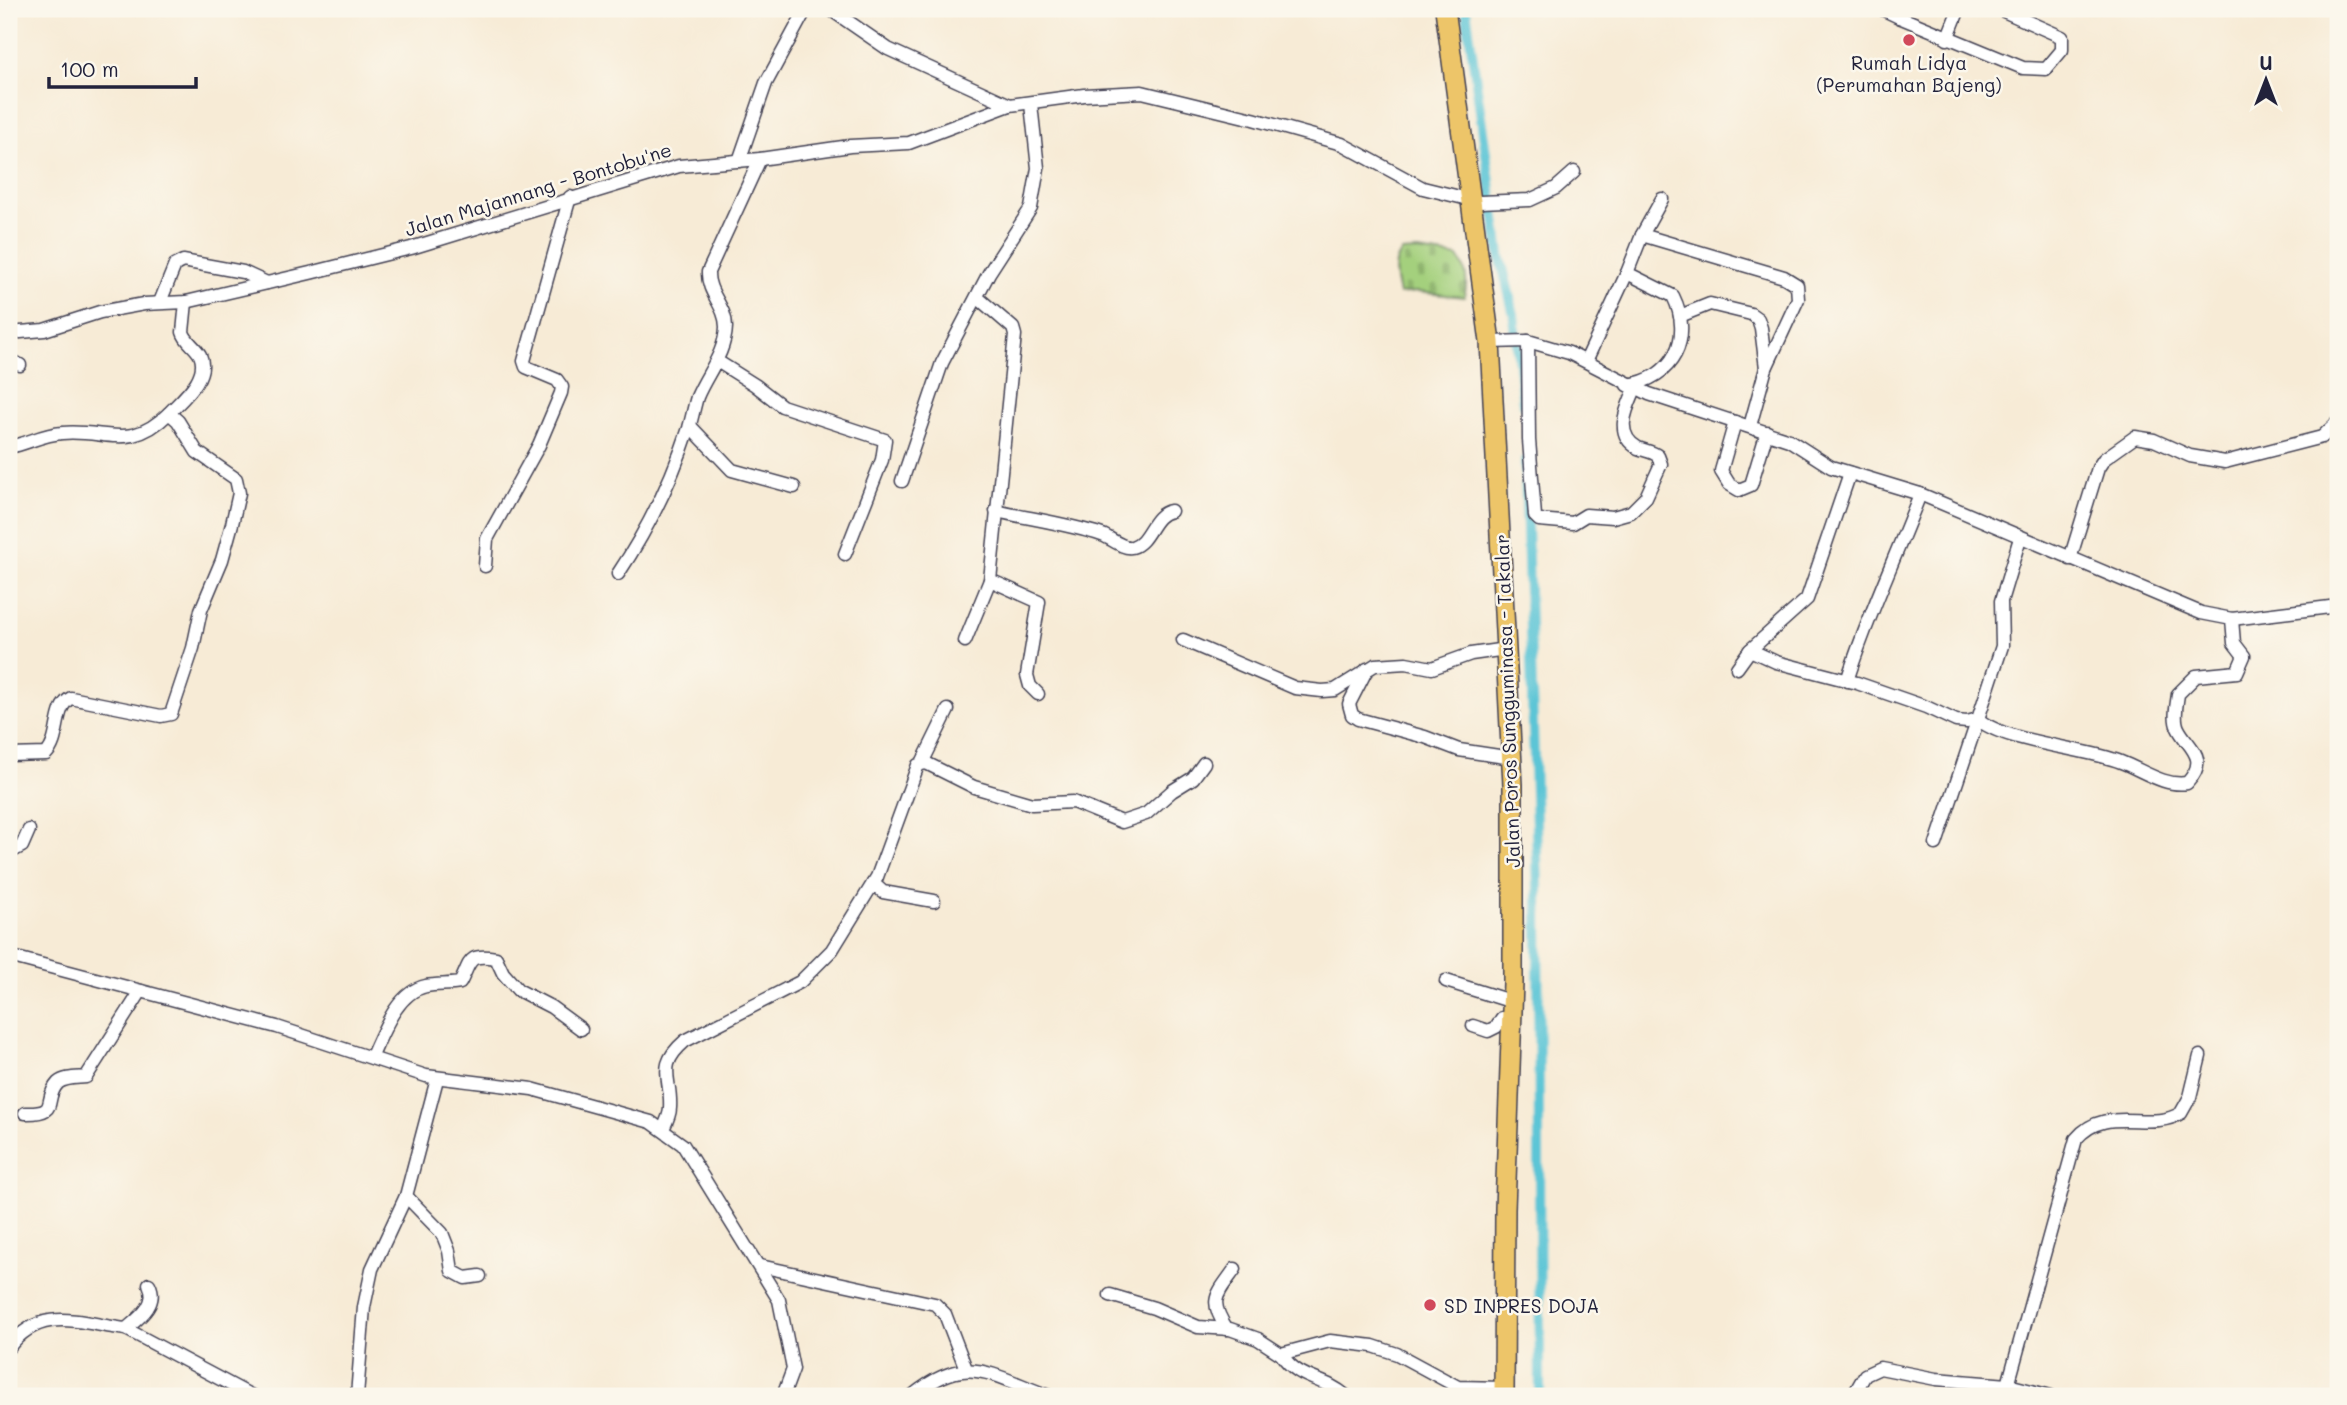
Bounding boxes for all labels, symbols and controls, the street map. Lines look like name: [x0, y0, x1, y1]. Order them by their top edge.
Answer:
marker: Rumah Lidya (Perumahan Bajeng): [1901, 32, 1917, 48]
scale bar: [49, 46, 196, 90]
north arrow: [2232, 46, 2302, 116]
place label: Rumah Lidya (Perumahan Bajeng): [1816, 50, 2002, 97]
text: U: [2259, 50, 2273, 75]
text: 100 m: [60, 55, 119, 82]
street label: Jalan Majannang - Bontobu'ne: [402, 136, 674, 242]
street label: Jalan Poros Sungguminasa - Takalar: [1489, 534, 1525, 868]
place label: SD INPRES DOJA: [1444, 1293, 1599, 1318]
marker: SD INPRES DOJA: [1422, 1297, 1438, 1313]

